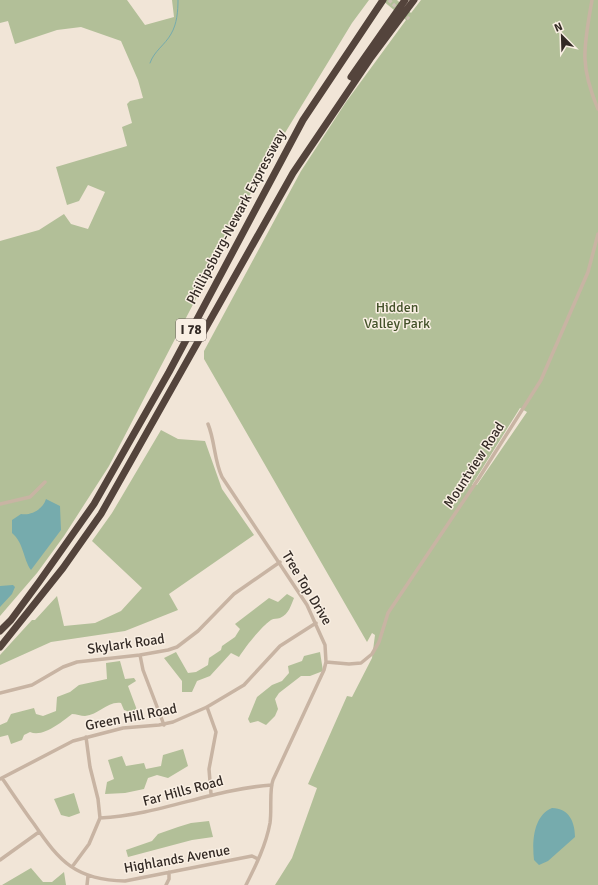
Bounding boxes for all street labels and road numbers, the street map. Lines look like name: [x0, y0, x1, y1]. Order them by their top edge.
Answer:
street label: Phillipsburg-Newark Expressway: [183, 126, 290, 307]
road number: I 78: [176, 319, 206, 341]
street label: Mountview Road: [440, 419, 508, 511]
street label: Tree Top Drive: [278, 548, 336, 628]
street label: Skylark Road: [86, 630, 166, 658]
street label: Green Hill Road: [84, 700, 178, 734]
street label: Far Hills Road: [141, 772, 225, 810]
street label: Highlands Avenue: [123, 841, 231, 877]

